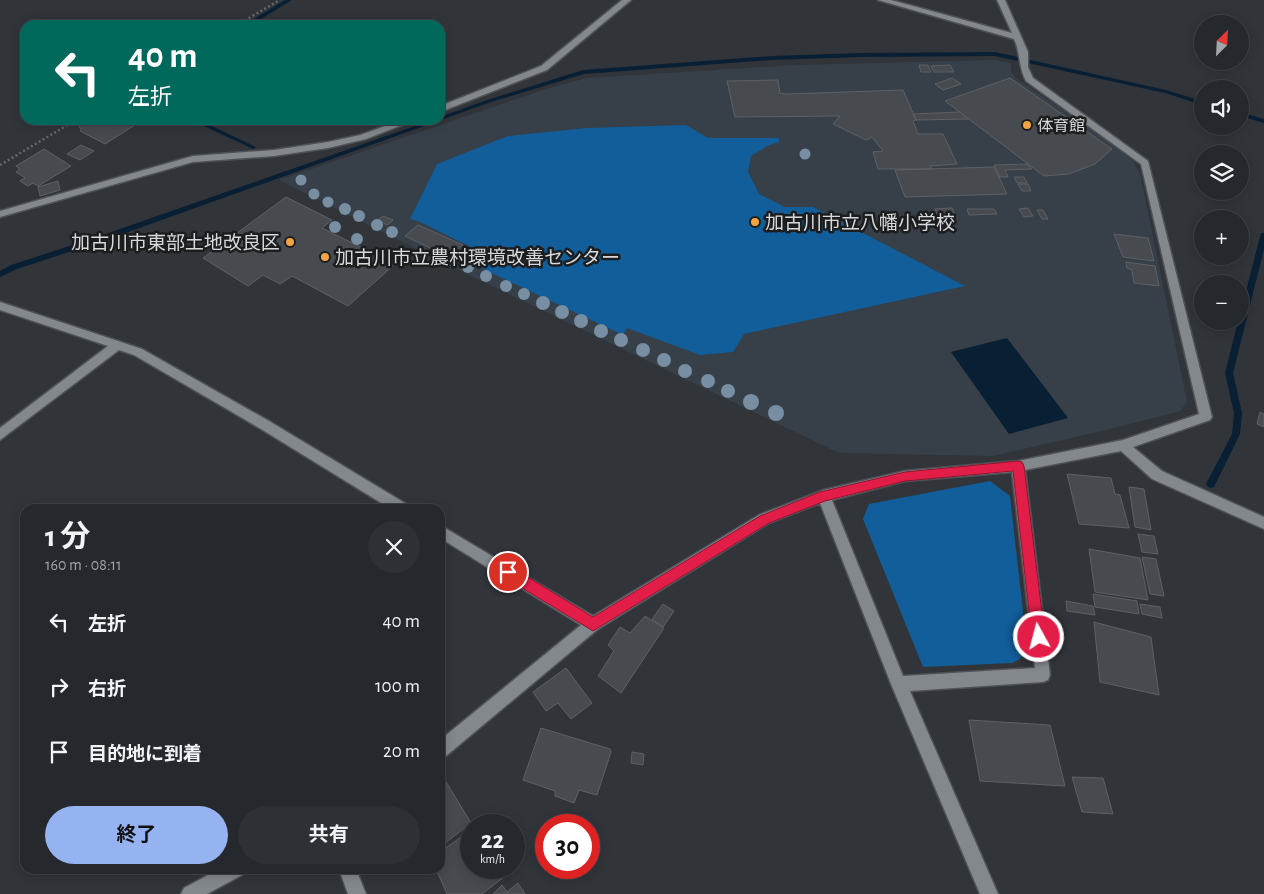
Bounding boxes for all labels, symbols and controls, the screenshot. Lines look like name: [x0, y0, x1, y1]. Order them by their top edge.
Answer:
north arrow: [1194, 15, 1249, 70]
map controls: [1194, 15, 1249, 330]
text: 40 m: [128, 39, 197, 74]
icon: left: [45, 40, 110, 105]
button: sound: [1194, 80, 1249, 135]
text: 左折: [128, 86, 172, 108]
place label: 体育館: [1037, 117, 1085, 134]
marker: 体育館: [1021, 119, 1033, 131]
button: layers: [1194, 145, 1249, 200]
button: +: [1194, 210, 1249, 265]
place label: 加古川市立八幡小学校: [765, 212, 955, 233]
marker: 加古川市立八幡小学校: [749, 216, 761, 228]
place label: 加古川市東部土地改良区: [71, 232, 280, 253]
marker: 加古川市東部土地改良区: [284, 236, 296, 248]
place label: 加古川市立農村環境改善センター: [335, 247, 620, 268]
marker: 加古川市立農村環境改善センター: [319, 251, 331, 263]
button: −: [1194, 275, 1249, 330]
button: close: [368, 521, 420, 573]
text: 1 分: [45, 522, 90, 552]
pin: [487, 551, 529, 593]
text: 160 m · 08:11: [45, 557, 122, 573]
icon: arrive: [494, 558, 522, 586]
icon: left: [45, 608, 73, 636]
position arrow: [1012, 610, 1064, 662]
text: 40 m: [382, 612, 420, 631]
text: 左折: [88, 615, 126, 634]
icon: right: [45, 673, 73, 701]
text: 100 m: [375, 677, 420, 696]
text: 右折: [88, 680, 126, 699]
icon: arrive: [45, 738, 73, 766]
text: 20 m: [383, 742, 420, 761]
text: 目的地に到着: [88, 745, 202, 764]
button: 終了: [45, 806, 228, 864]
button: 共有: [238, 806, 420, 864]
speed limit sign: 30: [535, 814, 600, 879]
text: 22: [481, 828, 504, 853]
text: km/h: [480, 853, 505, 865]

